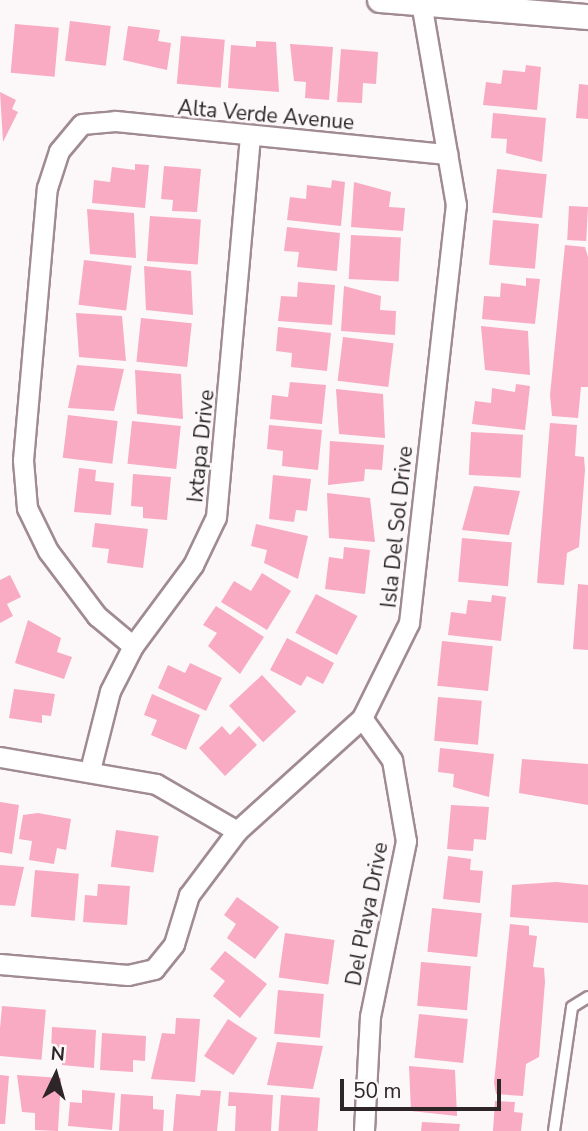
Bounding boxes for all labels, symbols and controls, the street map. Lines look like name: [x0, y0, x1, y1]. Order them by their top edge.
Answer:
street label: Alta Verde Avenue: [177, 95, 355, 135]
street label: Ixtapa Drive: [183, 388, 219, 504]
street label: Isla Del Sol Drive: [376, 445, 418, 609]
street label: Del Playa Drive: [341, 840, 393, 988]
north arrow: [21, 1040, 91, 1110]
text: N: [50, 1041, 66, 1068]
scale bar: [343, 1064, 504, 1108]
text: 50 m: [353, 1077, 402, 1105]

